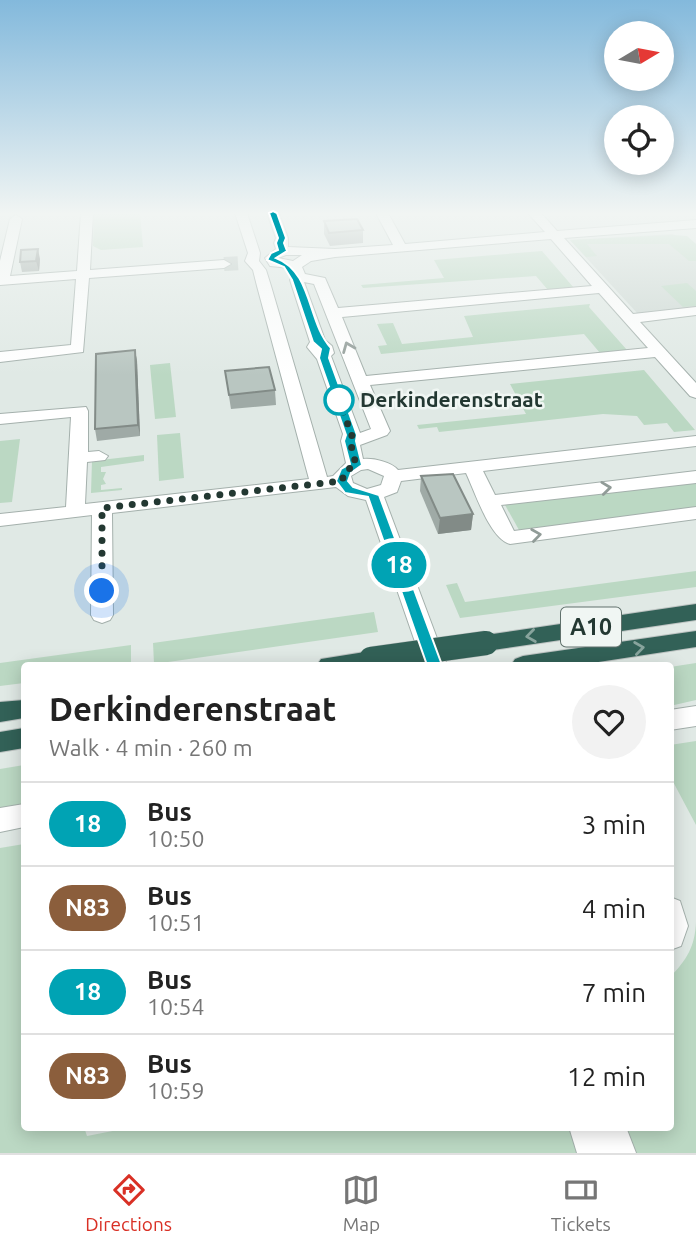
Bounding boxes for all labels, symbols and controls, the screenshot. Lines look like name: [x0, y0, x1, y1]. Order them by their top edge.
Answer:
north arrow: [604, 21, 674, 91]
map controls: [604, 21, 674, 175]
button: locate: [604, 105, 674, 175]
one-way arrow: [342, 342, 356, 354]
marker: Derkinderenstraat: [324, 385, 354, 415]
place label: Derkinderenstraat: [360, 387, 543, 411]
one-way arrow: [600, 480, 612, 495]
one-way arrow: [530, 527, 542, 542]
line badge: 18: [368, 542, 430, 588]
text: 18: [385, 551, 413, 578]
your location: [84, 573, 119, 608]
road number: A10: [561, 608, 621, 646]
one-way arrow: [526, 628, 537, 643]
one-way arrow: [633, 641, 645, 656]
button: heart: [572, 685, 646, 759]
text: Derkinderenstraat: [49, 690, 336, 727]
text: Walk · 4 min · 260 m: [49, 735, 253, 760]
text: Bus: [147, 797, 192, 826]
text: 18: [74, 810, 101, 837]
text: 3 min: [582, 810, 646, 839]
text: 10:50: [147, 826, 205, 851]
text: Bus: [147, 881, 192, 910]
text: N83: [65, 894, 110, 921]
text: 4 min: [582, 894, 646, 923]
text: 10:51: [147, 910, 205, 935]
text: Bus: [147, 965, 192, 994]
text: 18: [74, 978, 101, 1005]
text: 7 min: [582, 978, 646, 1007]
text: 10:54: [147, 994, 205, 1019]
text: Bus: [147, 1049, 192, 1078]
text: N83: [65, 1062, 110, 1089]
text: 12 min: [567, 1062, 646, 1091]
text: 10:59: [147, 1078, 205, 1103]
tab: Directions: [85, 1171, 172, 1235]
tab: Map: [342, 1171, 380, 1235]
tab: Tickets: [551, 1171, 611, 1235]

